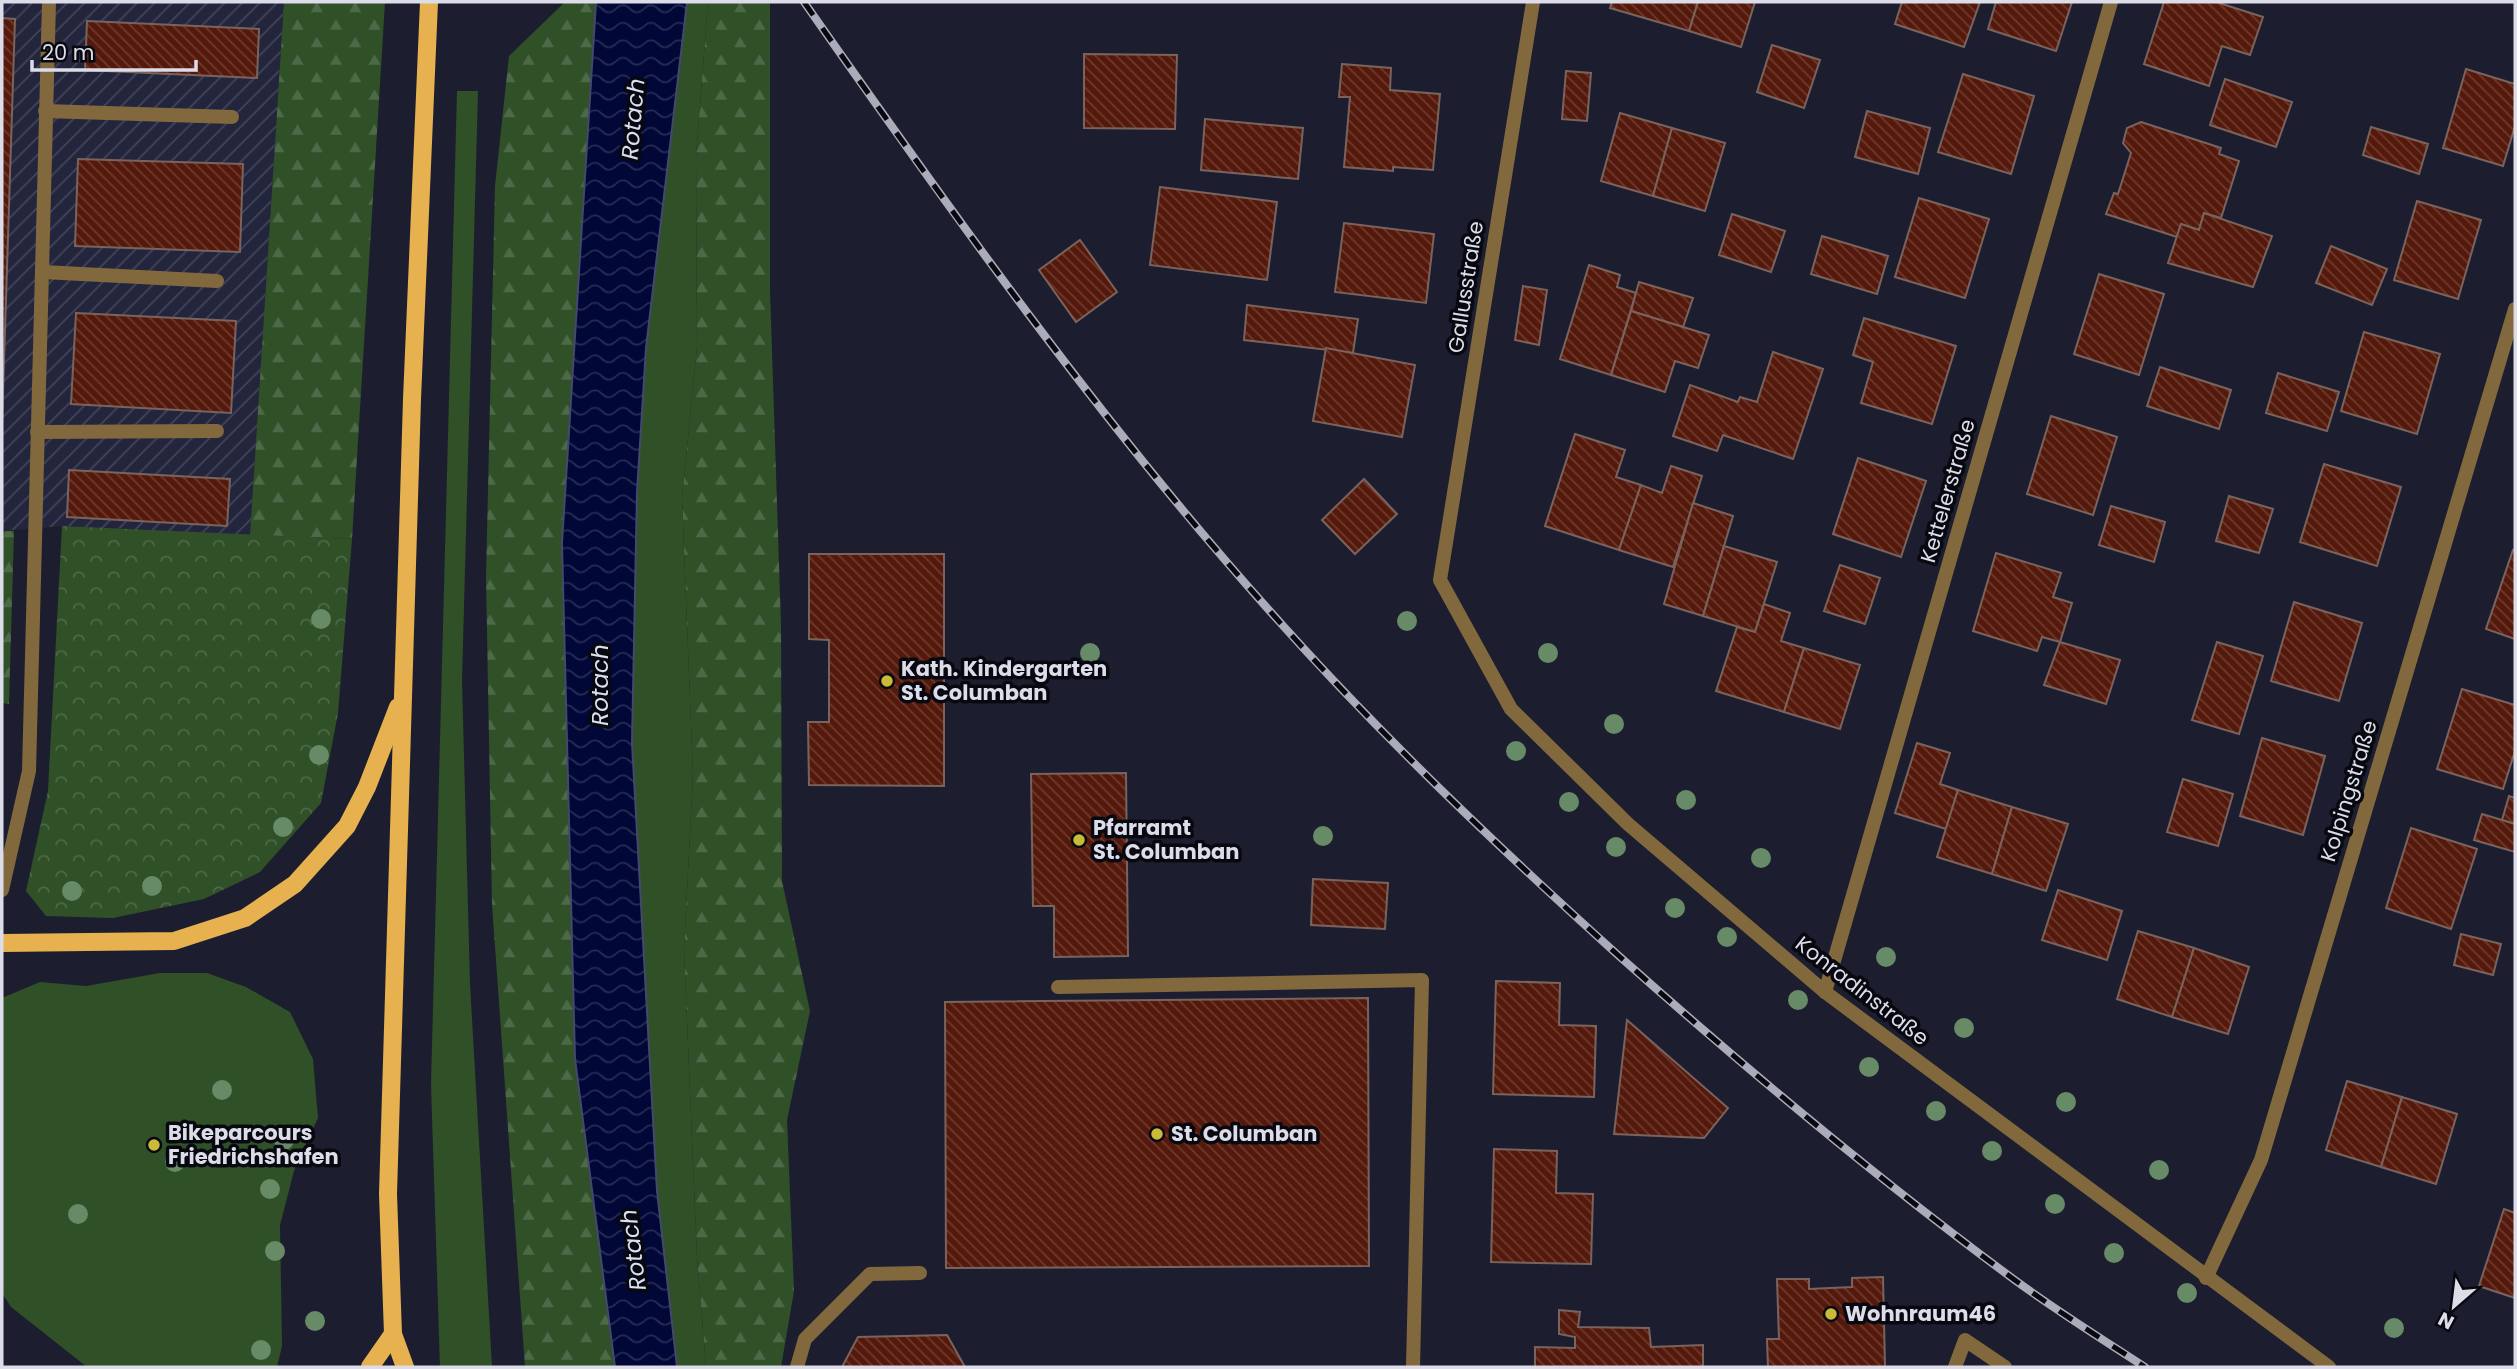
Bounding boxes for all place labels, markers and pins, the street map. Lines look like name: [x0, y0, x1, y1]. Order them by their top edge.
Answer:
place label: Kath. Kindergarten St. Columban: [901, 654, 1107, 707]
marker: Kath. Kindergarten St. Columban: [879, 673, 895, 689]
place label: Pfarramt St. Columban: [1093, 813, 1239, 866]
marker: Pfarramt St. Columban: [1071, 832, 1087, 848]
place label: Bikeparcours Friedrichshafen: [168, 1118, 339, 1171]
place label: St. Columban: [1171, 1119, 1317, 1148]
marker: St. Columban: [1149, 1126, 1165, 1142]
marker: Bikeparcours Friedrichshafen: [146, 1137, 162, 1153]
place label: Wohnraum46: [1845, 1299, 1996, 1328]
marker: Wohnraum46: [1823, 1306, 1839, 1322]

